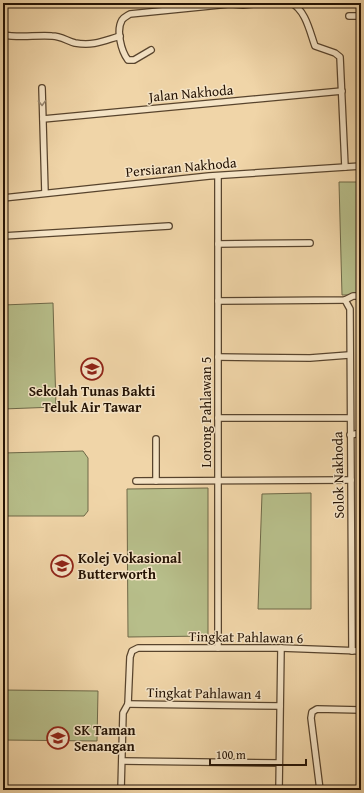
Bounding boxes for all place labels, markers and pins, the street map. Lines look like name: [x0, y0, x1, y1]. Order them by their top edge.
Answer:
school or university icon: Sekolah Tunas Bakti Teluk Air Tawar: [79, 356, 105, 382]
place label: Sekolah Tunas Bakti Teluk Air Tawar: [29, 381, 156, 417]
place label: Kolej Vokasional Butterworth: [78, 548, 182, 584]
school or university icon: Kolej Vokasional Butterworth: [49, 553, 75, 579]
place label: SK Taman Senangan: [74, 720, 136, 756]
school or university icon: SK Taman Senangan: [45, 725, 71, 751]

